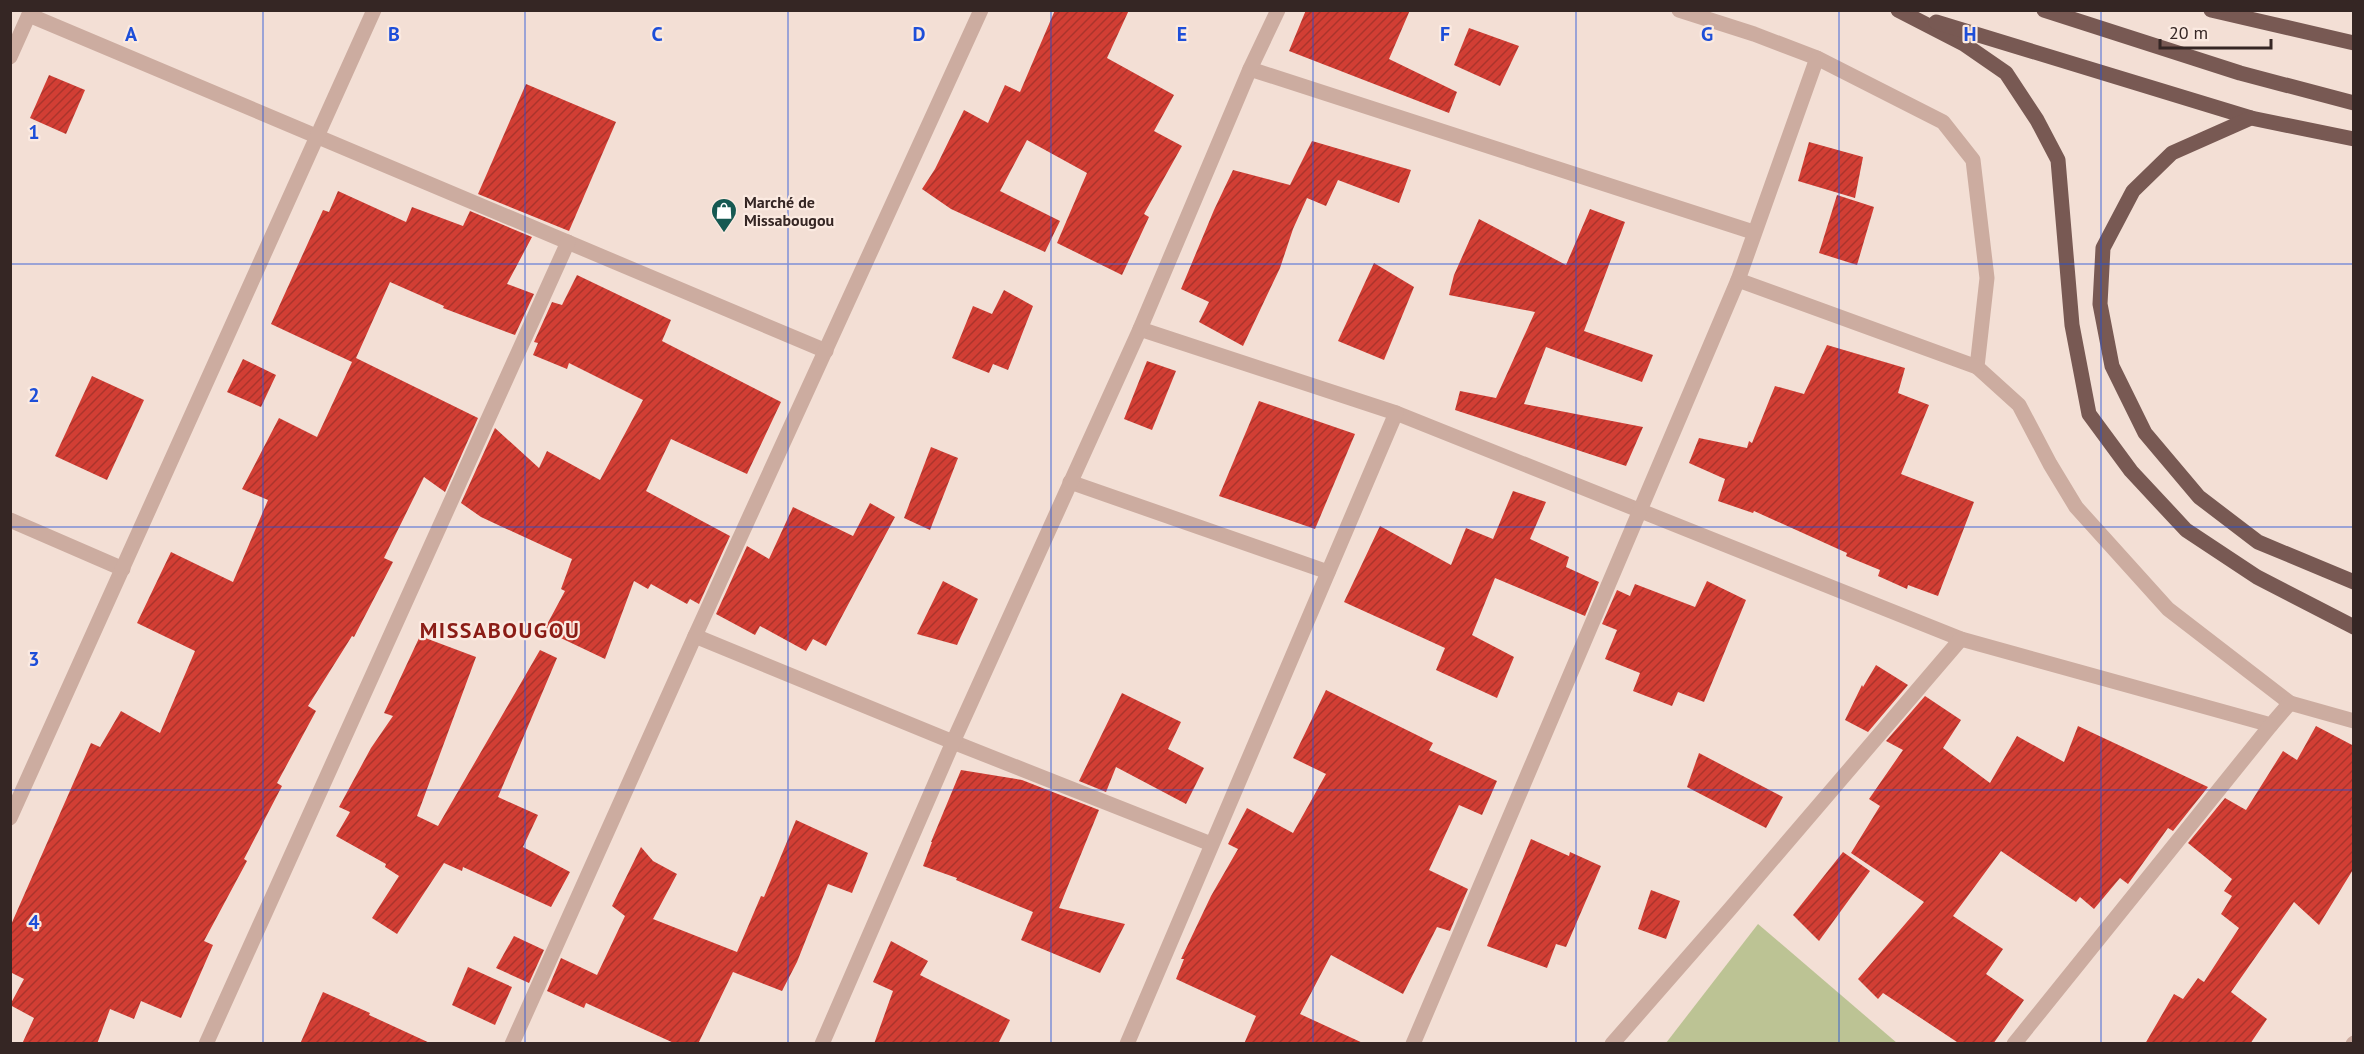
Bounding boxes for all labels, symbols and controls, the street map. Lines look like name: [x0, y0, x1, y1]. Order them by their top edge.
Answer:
scale bar: [2160, 12, 2271, 50]
text: A: [125, 21, 138, 47]
text: B: [388, 21, 400, 47]
text: C: [651, 21, 663, 47]
text: D: [913, 21, 926, 47]
text: E: [1177, 21, 1187, 47]
text: F: [1440, 21, 1450, 47]
text: G: [1701, 21, 1713, 47]
text: H: [1963, 21, 1977, 47]
text: 20 m: [2169, 21, 2208, 44]
text: 1: [28, 119, 40, 145]
place label: Marché de Missabougou: [744, 192, 834, 230]
shop icon: Marché de Missabougou: [709, 196, 739, 234]
text: 2: [28, 382, 40, 408]
district label: MISSABOUGOU: [420, 616, 580, 644]
text: 3: [28, 646, 40, 672]
text: 4: [28, 909, 40, 935]

